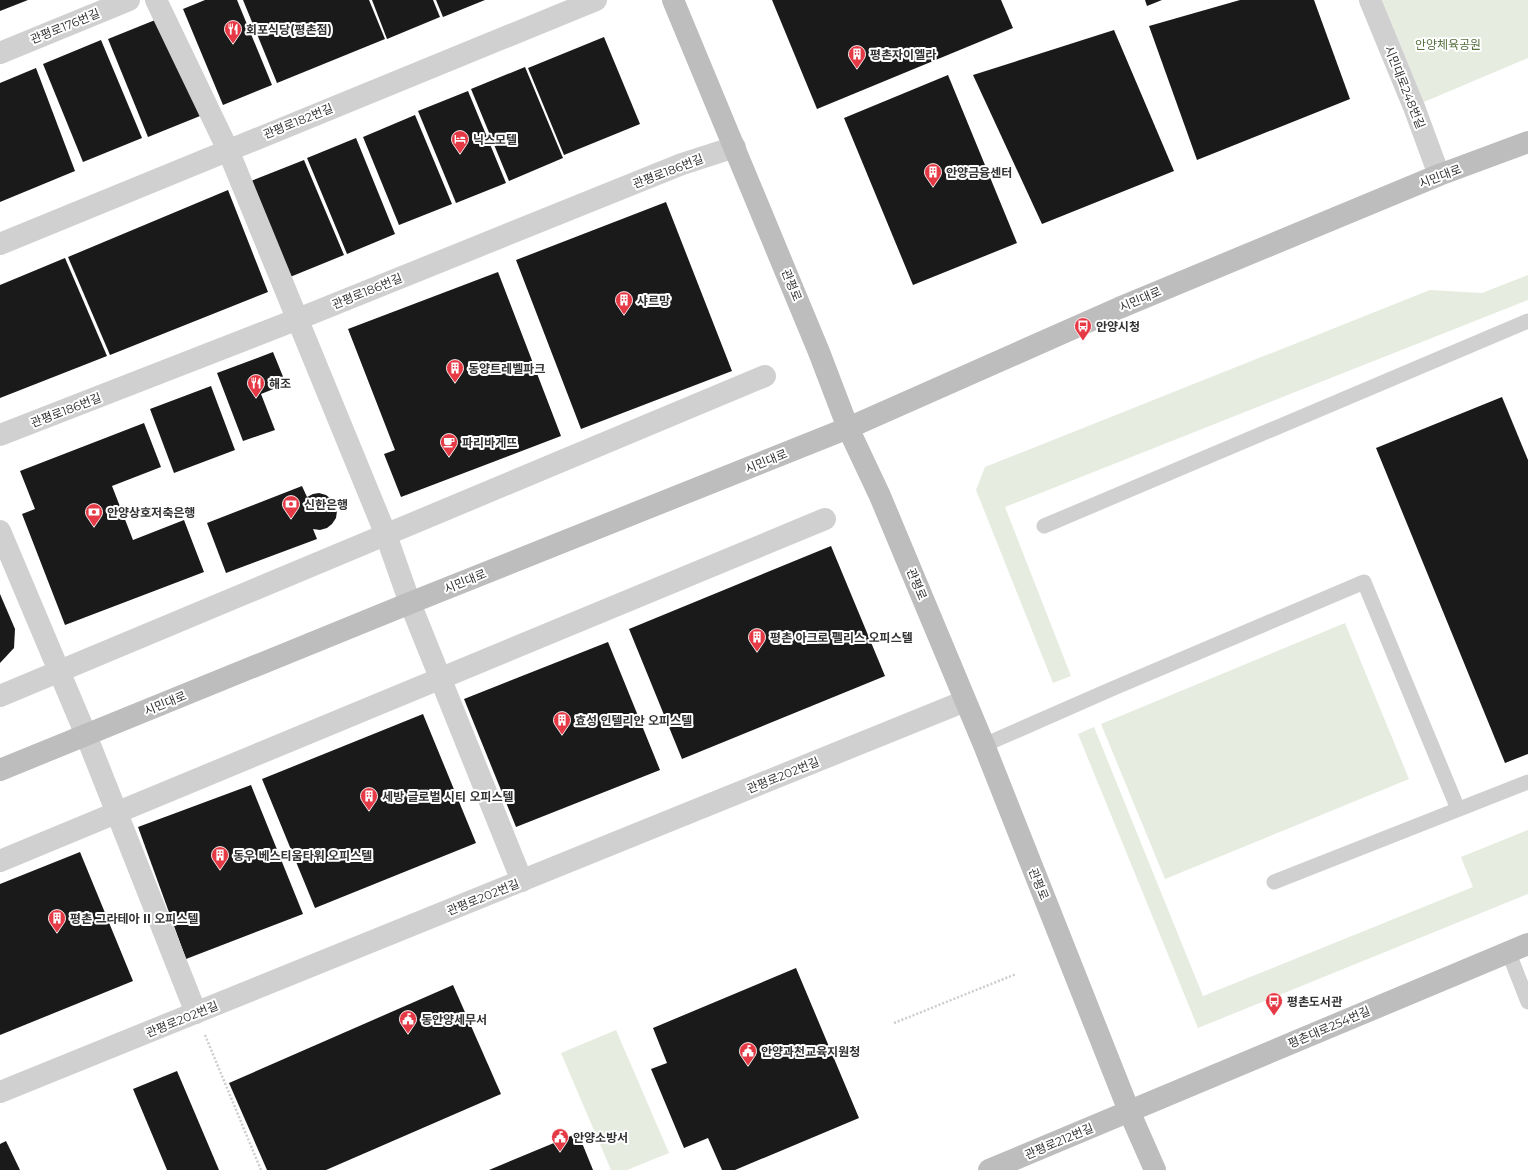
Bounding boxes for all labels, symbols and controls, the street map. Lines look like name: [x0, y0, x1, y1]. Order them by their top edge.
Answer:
street label: 관평로176번길: [28, 5, 102, 47]
restaurant icon: 회포식당(평촌점): [223, 19, 243, 44]
place label: 회포식당(평촌점): [246, 22, 332, 37]
park label: 안양체육공원: [1415, 37, 1481, 52]
street label: 시민대로248번길: [1381, 43, 1429, 131]
building icon: 평촌자이엘라: [847, 44, 867, 69]
place label: 평촌자이엘라: [870, 47, 936, 62]
street label: 관평로182번길: [261, 100, 335, 142]
hotel icon: 닉스모텔: [450, 129, 470, 154]
place label: 닉스모텔: [473, 132, 517, 147]
street label: 관평로186번길: [631, 151, 705, 191]
street label: 시민대로: [1417, 161, 1463, 191]
building icon: 안양금융센터: [923, 162, 943, 187]
place label: 안양금융센터: [946, 165, 1012, 180]
street label: 관평로: [779, 267, 805, 303]
street label: 관평로186번길: [330, 270, 404, 312]
street label: 시민대로: [1117, 283, 1163, 315]
building icon: 샤르망: [614, 290, 634, 315]
place label: 샤르망: [637, 293, 670, 308]
bus stop icon: 안양시청: [1073, 316, 1093, 341]
place label: 안양시청: [1096, 319, 1140, 334]
building icon: 동양트레벨파크: [445, 358, 465, 383]
place label: 동양트레벨파크: [468, 361, 545, 376]
restaurant icon: 해조: [246, 373, 266, 398]
place label: 해조: [269, 376, 291, 391]
street label: 관평로186번길: [29, 390, 103, 430]
cafe icon: 파리바게뜨: [439, 432, 459, 457]
place label: 파리바게뜨: [462, 435, 517, 450]
street label: 시민대로: [743, 446, 789, 476]
bank icon: 신한은행: [281, 494, 301, 519]
place label: 신한은행: [304, 497, 348, 512]
bank icon: 안양상호저축은행: [84, 502, 104, 527]
place label: 안양상호저축은행: [107, 505, 195, 520]
street label: 시민대로: [442, 566, 488, 596]
street label: 관평로: [904, 566, 930, 602]
building icon: 평촌 아크로 펠리스 오피스텔: [747, 627, 767, 652]
place label: 평촌 아크로 펠리스 오피스텔: [770, 630, 913, 645]
street label: 시민대로: [142, 688, 188, 718]
building icon: 효성 인텔리안 오피스텔: [552, 710, 572, 735]
place label: 효성 인텔리안 오피스텔: [575, 713, 692, 728]
street label: 관평로202번길: [745, 754, 821, 796]
building icon: 세방 글로벌 시티 오피스텔: [359, 786, 379, 811]
place label: 세방 글로벌 시티 오피스텔: [382, 789, 514, 804]
building icon: 동우 베스티움타워 오피스텔: [210, 845, 230, 870]
place label: 동우 베스티움타워 오피스텔: [233, 848, 372, 863]
street label: 관평로: [1026, 866, 1052, 902]
street label: 관평로202번길: [445, 876, 521, 918]
building icon: 평촌 그라테아 II 오피스텔: [47, 908, 67, 933]
place label: 평촌 그라테아 II 오피스텔: [70, 911, 198, 926]
bus stop icon: 평촌도서관: [1264, 991, 1284, 1016]
place label: 평촌도서관: [1287, 994, 1342, 1009]
street label: 관평로202번길: [144, 998, 220, 1040]
street label: 평촌대로254번길: [1286, 1003, 1372, 1051]
public building icon: 동안양세무서: [398, 1009, 418, 1034]
place label: 동안양세무서: [421, 1012, 487, 1027]
public building icon: 안양과천교육지원청: [738, 1041, 758, 1066]
place label: 안양과천교육지원청: [761, 1044, 860, 1059]
street label: 관평로212번길: [1022, 1120, 1096, 1162]
public building icon: 안양소방서: [550, 1127, 570, 1152]
place label: 안양소방서: [573, 1130, 628, 1145]

